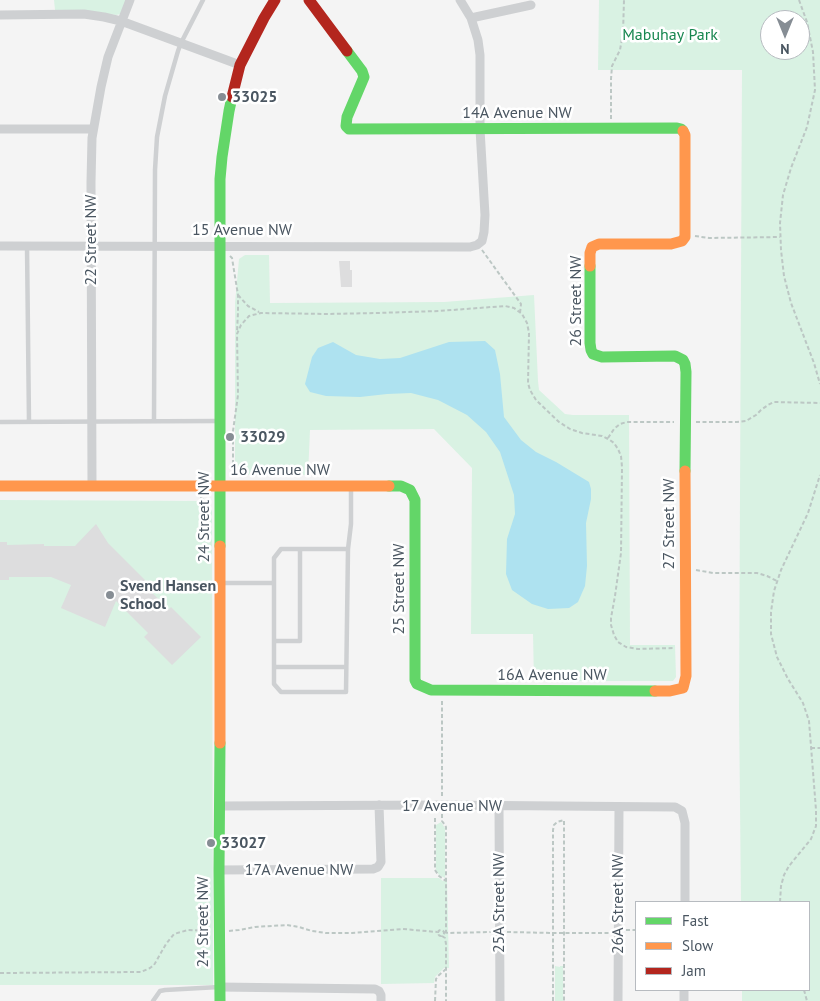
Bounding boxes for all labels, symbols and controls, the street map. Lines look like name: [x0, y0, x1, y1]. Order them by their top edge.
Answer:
north arrow: [760, 10, 810, 60]
park label: Mabuhay Park: [622, 25, 718, 45]
text: N: [780, 40, 790, 58]
place label: 33025: [232, 87, 277, 107]
marker: 33025: [216, 91, 228, 103]
street label: 14A Avenue NW: [462, 103, 572, 123]
street label: 22 Street NW: [81, 195, 101, 285]
street label: 15 Avenue NW: [192, 220, 292, 240]
street label: 26 Street NW: [566, 256, 586, 346]
place label: 33029: [240, 427, 285, 447]
marker: 33029: [224, 431, 236, 443]
street label: 16 Avenue NW: [230, 460, 330, 480]
street label: 24 Street NW: [194, 472, 214, 562]
street label: 27 Street NW: [659, 479, 679, 569]
street label: 25 Street NW: [389, 544, 409, 634]
place label: Svend Hansen School: [120, 576, 216, 614]
marker: Svend Hansen School: [104, 589, 116, 601]
street label: 16A Avenue NW: [497, 665, 607, 685]
street label: 17 Avenue NW: [402, 796, 502, 816]
place label: 33027: [221, 833, 266, 853]
marker: 33027: [205, 837, 217, 849]
street label: 25A Street NW: [489, 853, 509, 953]
street label: 26A Street NW: [608, 854, 628, 954]
street label: 17A Avenue NW: [245, 860, 353, 880]
street label: 24 Street NW: [193, 877, 213, 967]
legend: [635, 901, 810, 991]
text: Fast: [682, 911, 709, 930]
text: Slow: [682, 936, 713, 955]
text: Jam: [682, 961, 706, 980]

